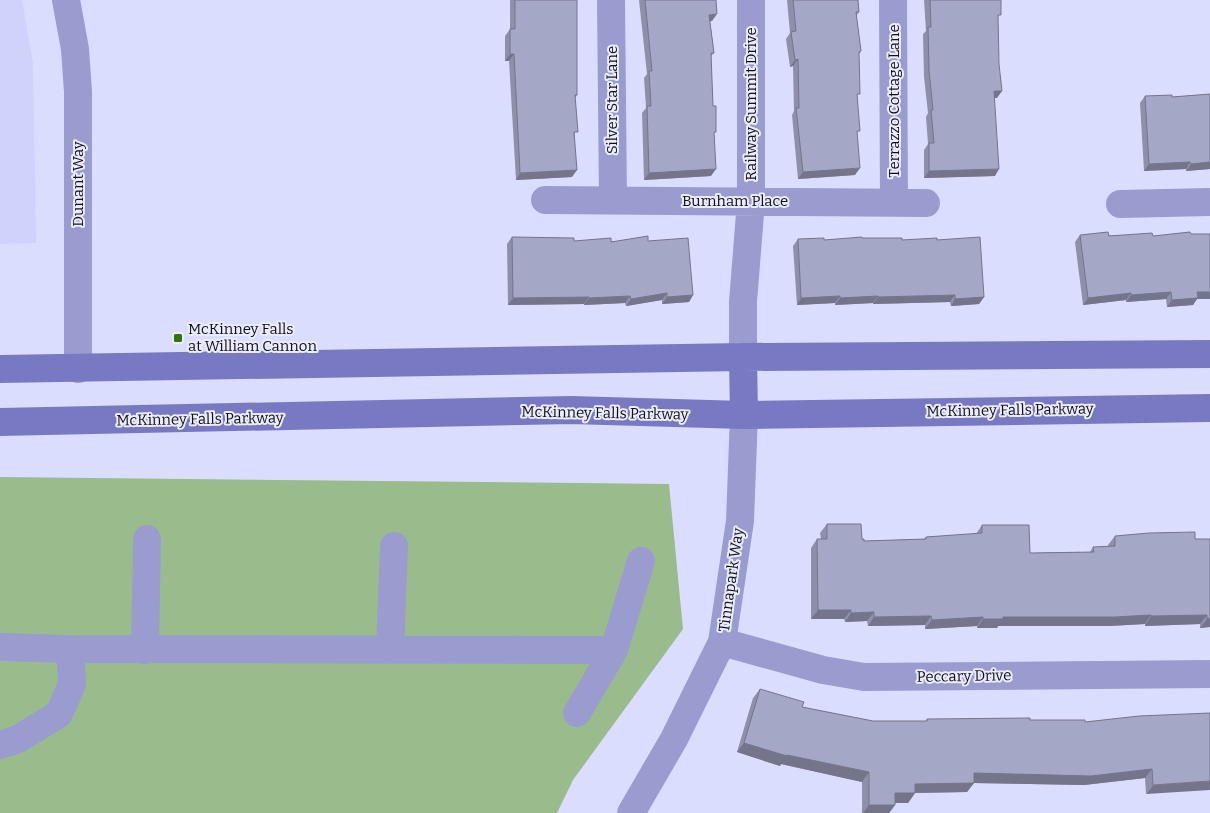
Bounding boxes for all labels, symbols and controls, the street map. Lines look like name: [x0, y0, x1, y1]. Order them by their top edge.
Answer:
street label: Terrazzo Cottage Lane: [885, 24, 903, 178]
street label: Railway Summit Drive: [742, 27, 760, 181]
street label: Silver Star Lane: [603, 46, 621, 154]
street label: Dunant Way: [69, 141, 87, 227]
street label: Burnham Place: [682, 192, 788, 210]
place label: McKinney Falls at William Cannon: [188, 320, 317, 355]
marker: McKinney Falls at William Cannon: [172, 332, 184, 344]
street label: McKinney Falls Parkway: [926, 400, 1094, 420]
street label: McKinney Falls Parkway: [521, 403, 689, 423]
street label: McKinney Falls Parkway: [116, 409, 284, 429]
street label: Tinnapark Way: [715, 527, 747, 633]
street label: Peccary Drive: [917, 666, 1011, 686]

